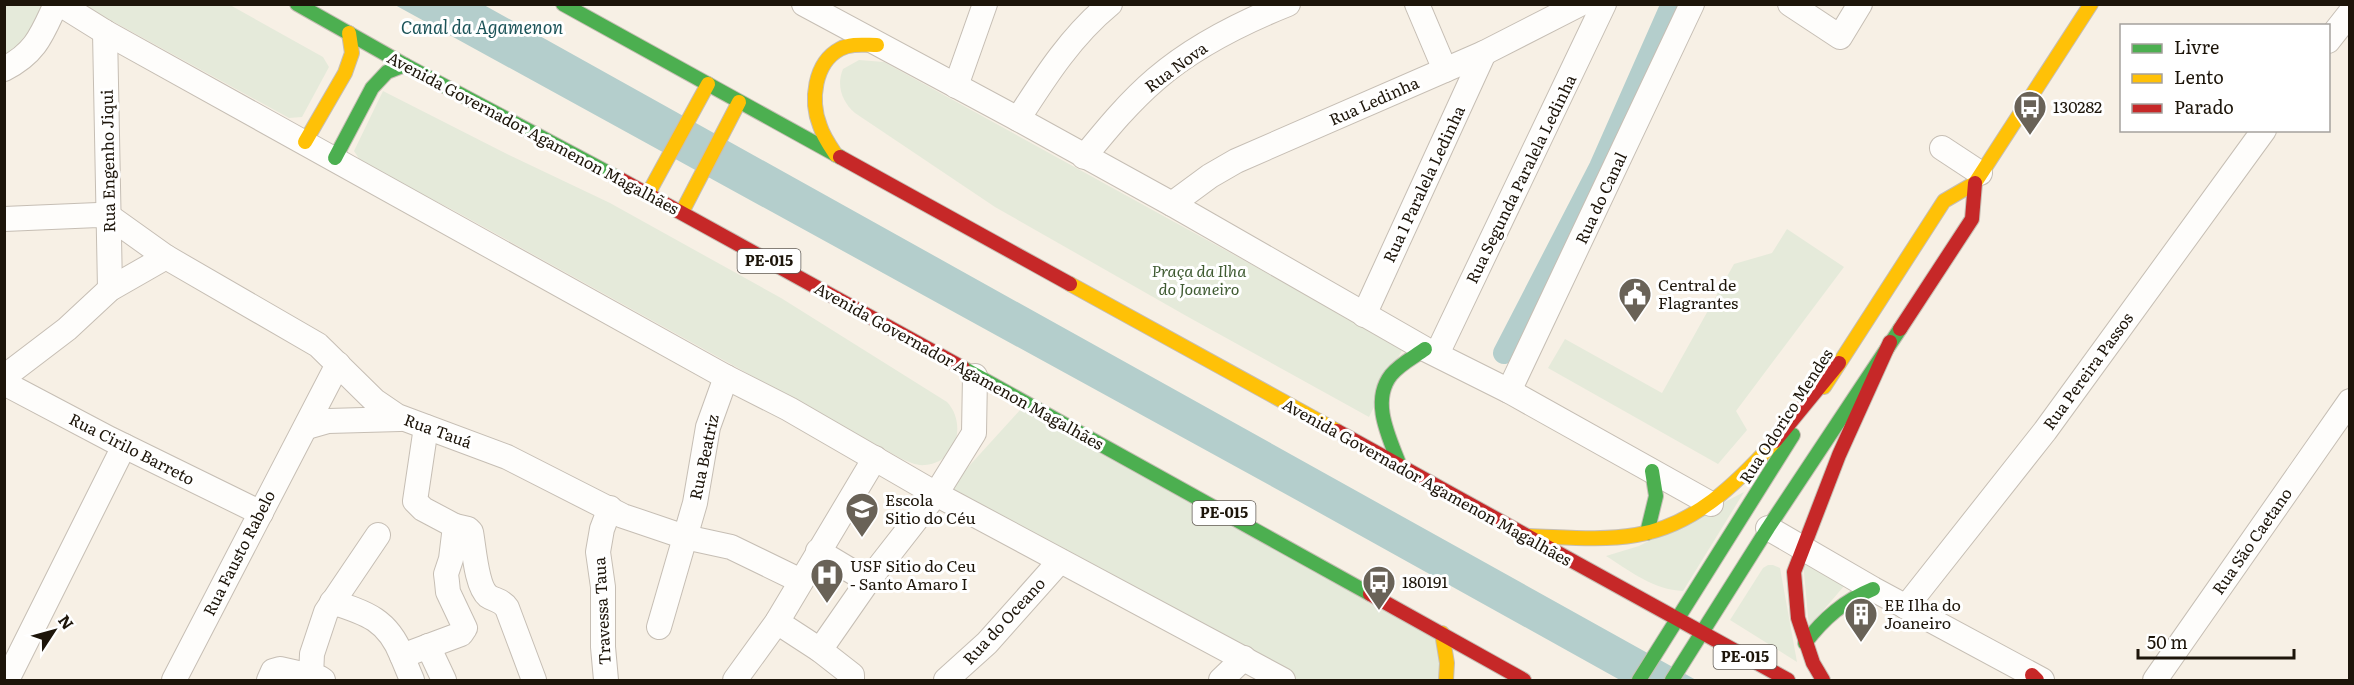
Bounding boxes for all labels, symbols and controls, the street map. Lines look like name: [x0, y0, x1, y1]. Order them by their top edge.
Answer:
water label: Canal da Agamenon: [401, 13, 563, 40]
legend: [2120, 24, 2330, 132]
text: Livre: [2174, 33, 2219, 60]
street label: Rua Nova: [1139, 35, 1212, 97]
street label: Avenida Governador Agamenon Magalhães: [383, 45, 684, 220]
text: Lento: [2174, 63, 2224, 90]
street label: Rua Ledinha: [1325, 69, 1423, 131]
street label: Rua Segunda Paralela Ledinha: [1459, 70, 1581, 287]
street label: Rua Engenho Jiqui: [94, 89, 120, 233]
bus stop icon: 130282: [2012, 89, 2048, 136]
text: Parado: [2174, 93, 2234, 120]
place label: 130282: [2053, 94, 2102, 118]
street label: Rua 1 Paralela Ledinha: [1376, 101, 1470, 266]
street label: Rua do Canal: [1568, 148, 1632, 248]
road number: PE-015: [738, 249, 800, 273]
park label: Praça da Ilha do Joaneiro: [1152, 258, 1247, 300]
place label: Central de Flagrantes: [1658, 272, 1738, 314]
street label: Avenida Governador Agamenon Magalhães: [811, 275, 1108, 455]
public building icon: Central de Flagrantes: [1617, 276, 1653, 323]
street label: Rua Pereira Passos: [2036, 307, 2138, 434]
street label: Rua Odorico Mendes: [1732, 343, 1838, 488]
street label: Avenida Governador Agamenon Magalhães: [1279, 391, 1576, 571]
street label: Rua Cirilo Barreto: [66, 406, 199, 490]
street label: Rua Tauá: [401, 407, 476, 454]
street label: Rua Beatriz: [682, 412, 724, 502]
street label: Rua São Caetano: [2205, 482, 2297, 599]
street label: Rua Fausto Rabelo: [196, 485, 280, 620]
place label: Escola Sitio do Céu: [885, 487, 976, 529]
school or university icon: Escola Sitio do Céu: [844, 491, 880, 538]
road number: PE-015: [1192, 501, 1256, 525]
place label: USF Sitio do Ceu - Santo Amaro I: [850, 553, 976, 595]
street label: Travessa Taua: [586, 556, 616, 666]
hospital icon: USF Sitio do Ceu - Santo Amaro I: [809, 557, 845, 604]
bus stop icon: 180191: [1361, 564, 1397, 611]
place label: 180191: [1402, 569, 1448, 593]
street label: Rua do Oceano: [956, 571, 1050, 669]
place label: EE Ilha do Joaneiro: [1884, 592, 1961, 634]
building icon: EE Ilha do Joaneiro: [1843, 596, 1879, 643]
north arrow: [24, 601, 84, 661]
text: N: [53, 609, 81, 634]
scale bar: [2138, 622, 2294, 660]
text: 50 m: [2147, 628, 2188, 655]
road number: PE-015: [1714, 645, 1776, 669]

